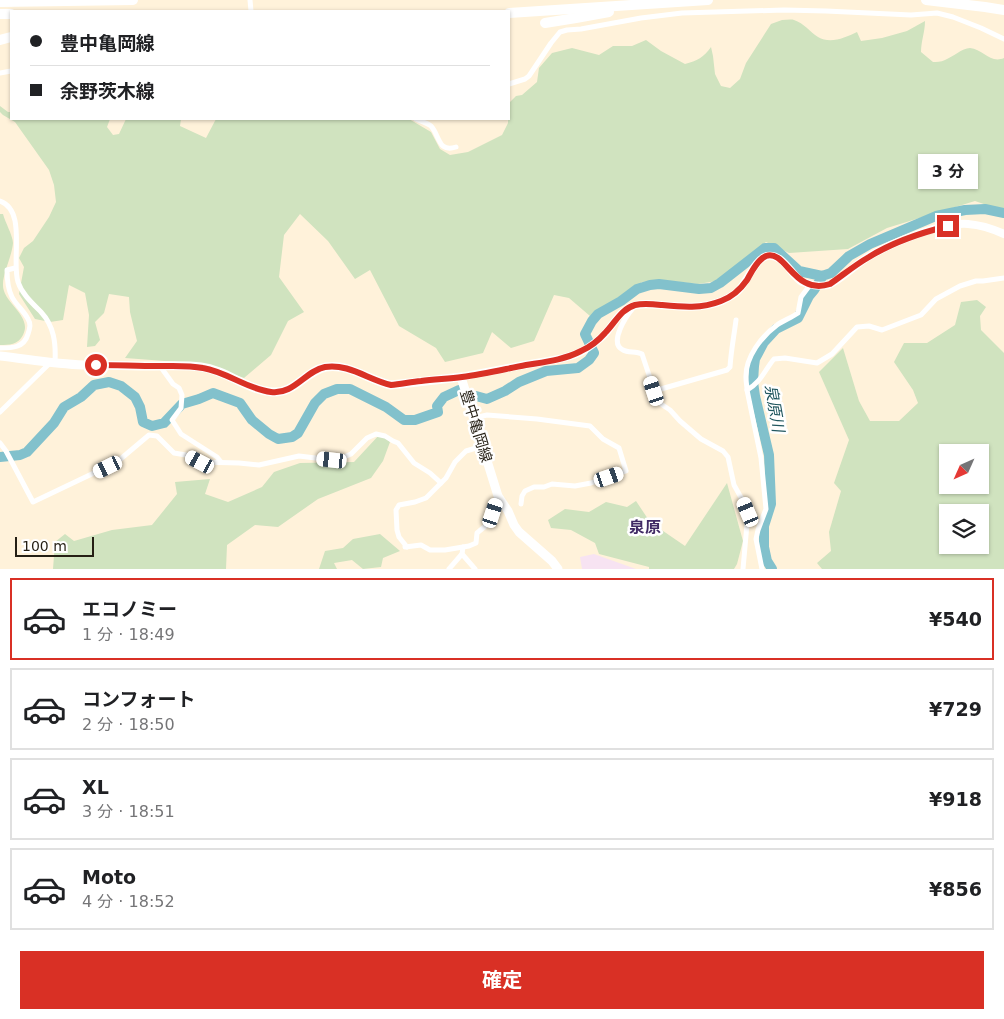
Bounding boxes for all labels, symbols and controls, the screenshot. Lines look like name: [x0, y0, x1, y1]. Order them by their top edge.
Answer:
text: 豊中亀岡線: [60, 32, 155, 54]
text: 余野茨木線: [60, 80, 155, 102]
callout: 3 分: [918, 154, 978, 188]
text: 3 分: [932, 162, 964, 181]
route end: [937, 215, 959, 237]
route start: [85, 354, 107, 376]
car: [642, 374, 665, 408]
water label: 泉原川: [761, 383, 788, 435]
street label: 豊中亀岡線: [456, 387, 496, 465]
north arrow: [939, 444, 989, 494]
map controls: [939, 444, 989, 554]
car: [183, 448, 216, 476]
car: [316, 451, 347, 469]
car: [91, 454, 124, 480]
car: [592, 465, 625, 489]
car: [735, 495, 760, 529]
car: [481, 496, 504, 530]
button: layers: [939, 504, 989, 554]
district label: 泉原: [629, 518, 661, 537]
scale bar: [15, 534, 94, 557]
text: 100 m: [22, 538, 67, 554]
icon: car: [22, 597, 67, 642]
text: エコノミー: [82, 598, 177, 620]
text: ¥540: [929, 608, 982, 630]
text: 1 分 · 18:49: [82, 625, 175, 644]
icon: car: [22, 687, 67, 732]
text: コンフォート: [82, 688, 195, 710]
text: ¥729: [929, 698, 982, 720]
text: 2 分 · 18:50: [82, 715, 175, 734]
text: XL: [82, 776, 109, 798]
icon: car: [22, 777, 67, 822]
text: ¥918: [929, 788, 982, 810]
text: 3 分 · 18:51: [82, 802, 175, 821]
text: Moto: [82, 866, 136, 888]
icon: car: [22, 867, 67, 912]
text: ¥856: [929, 878, 982, 900]
text: 4 分 · 18:52: [82, 892, 175, 911]
button: 確定: [20, 951, 984, 1009]

